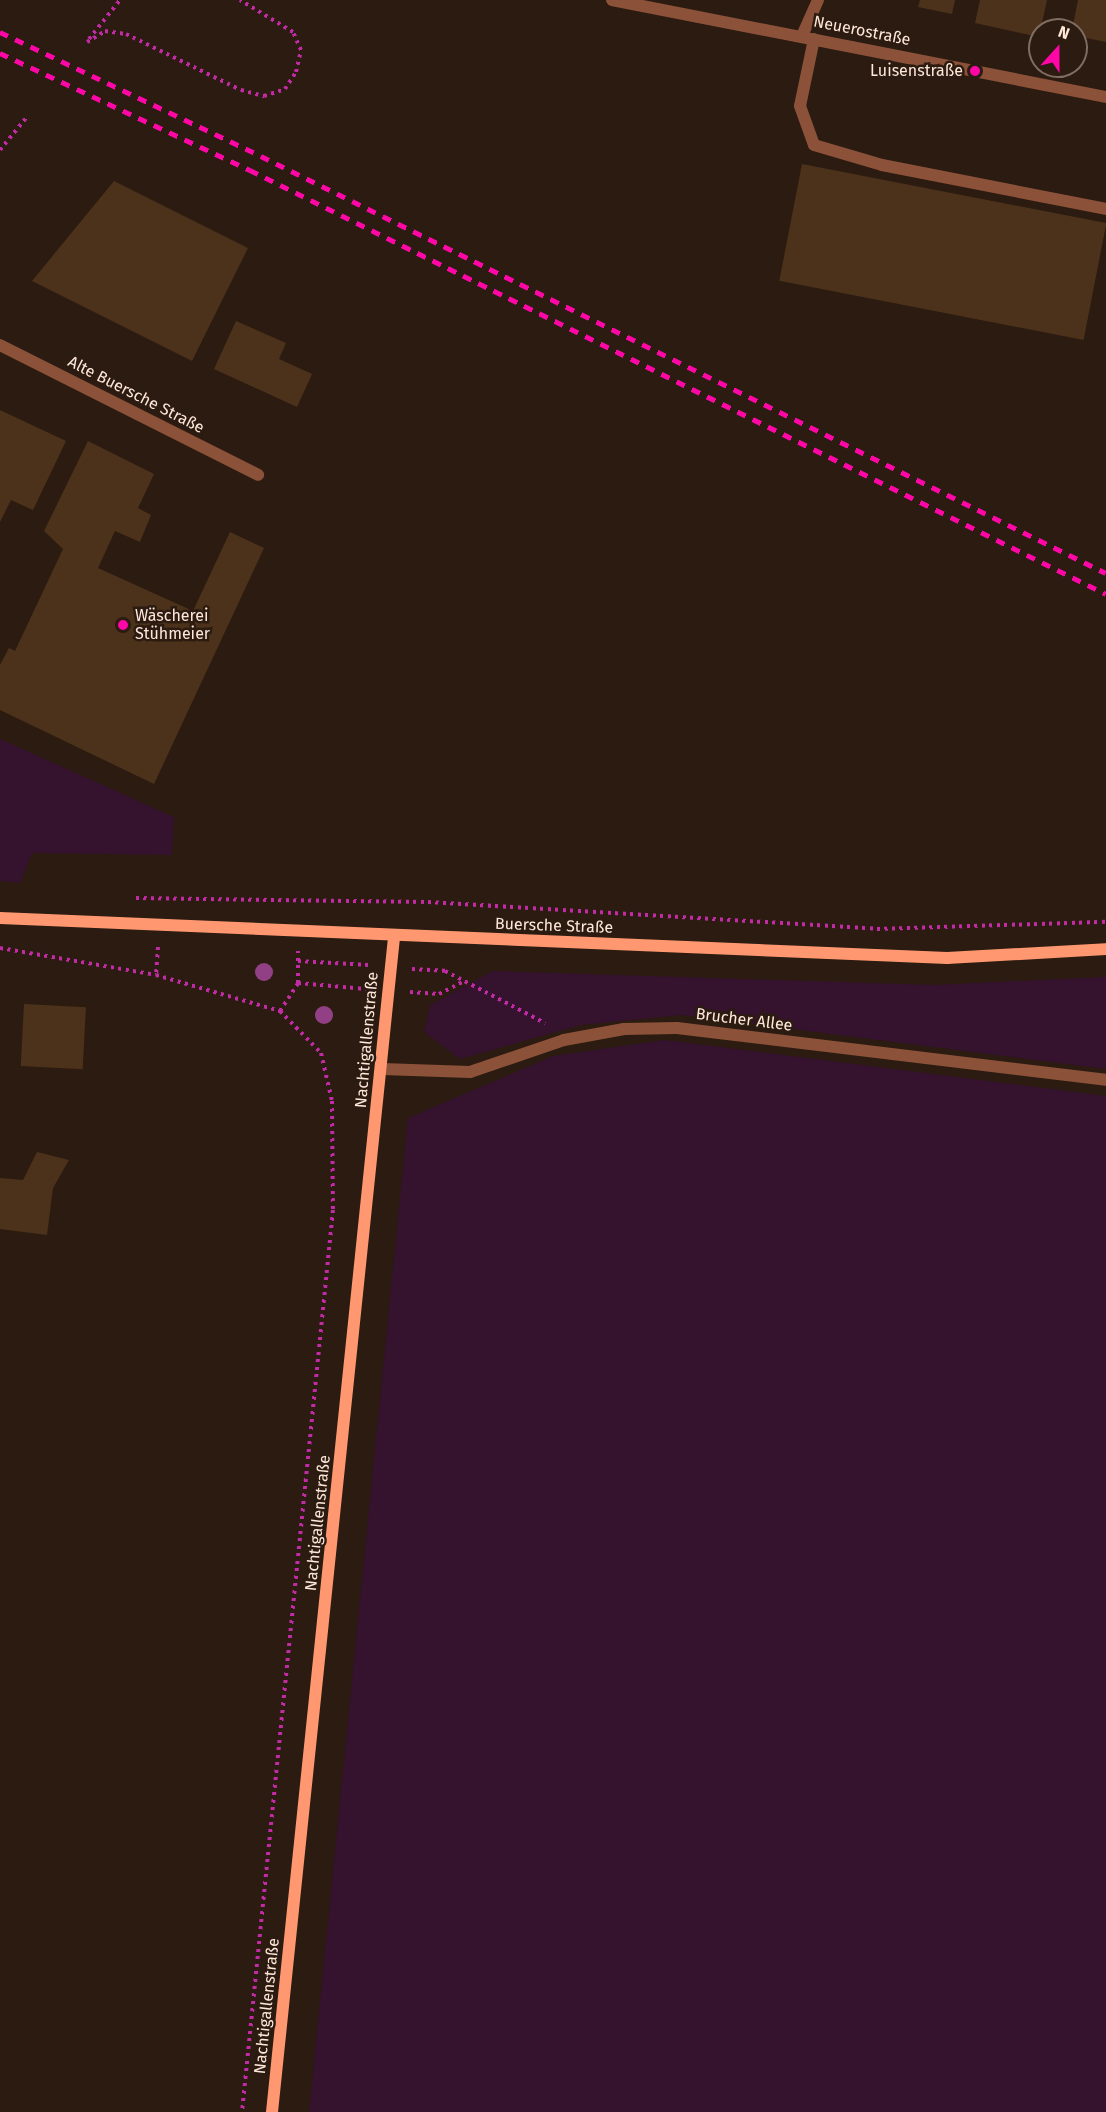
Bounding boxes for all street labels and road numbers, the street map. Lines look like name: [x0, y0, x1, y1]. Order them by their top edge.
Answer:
street label: Neuerostraße: [812, 12, 912, 50]
street label: Alte Buersche Straße: [65, 352, 207, 438]
street label: Buersche Straße: [495, 914, 613, 938]
street label: Nachtigallenstraße: [351, 971, 383, 1109]
street label: Brucher Allee: [695, 1005, 793, 1035]
street label: Nachtigallenstraße: [301, 1454, 335, 1592]
street label: Nachtigallenstraße: [250, 1937, 284, 2075]

